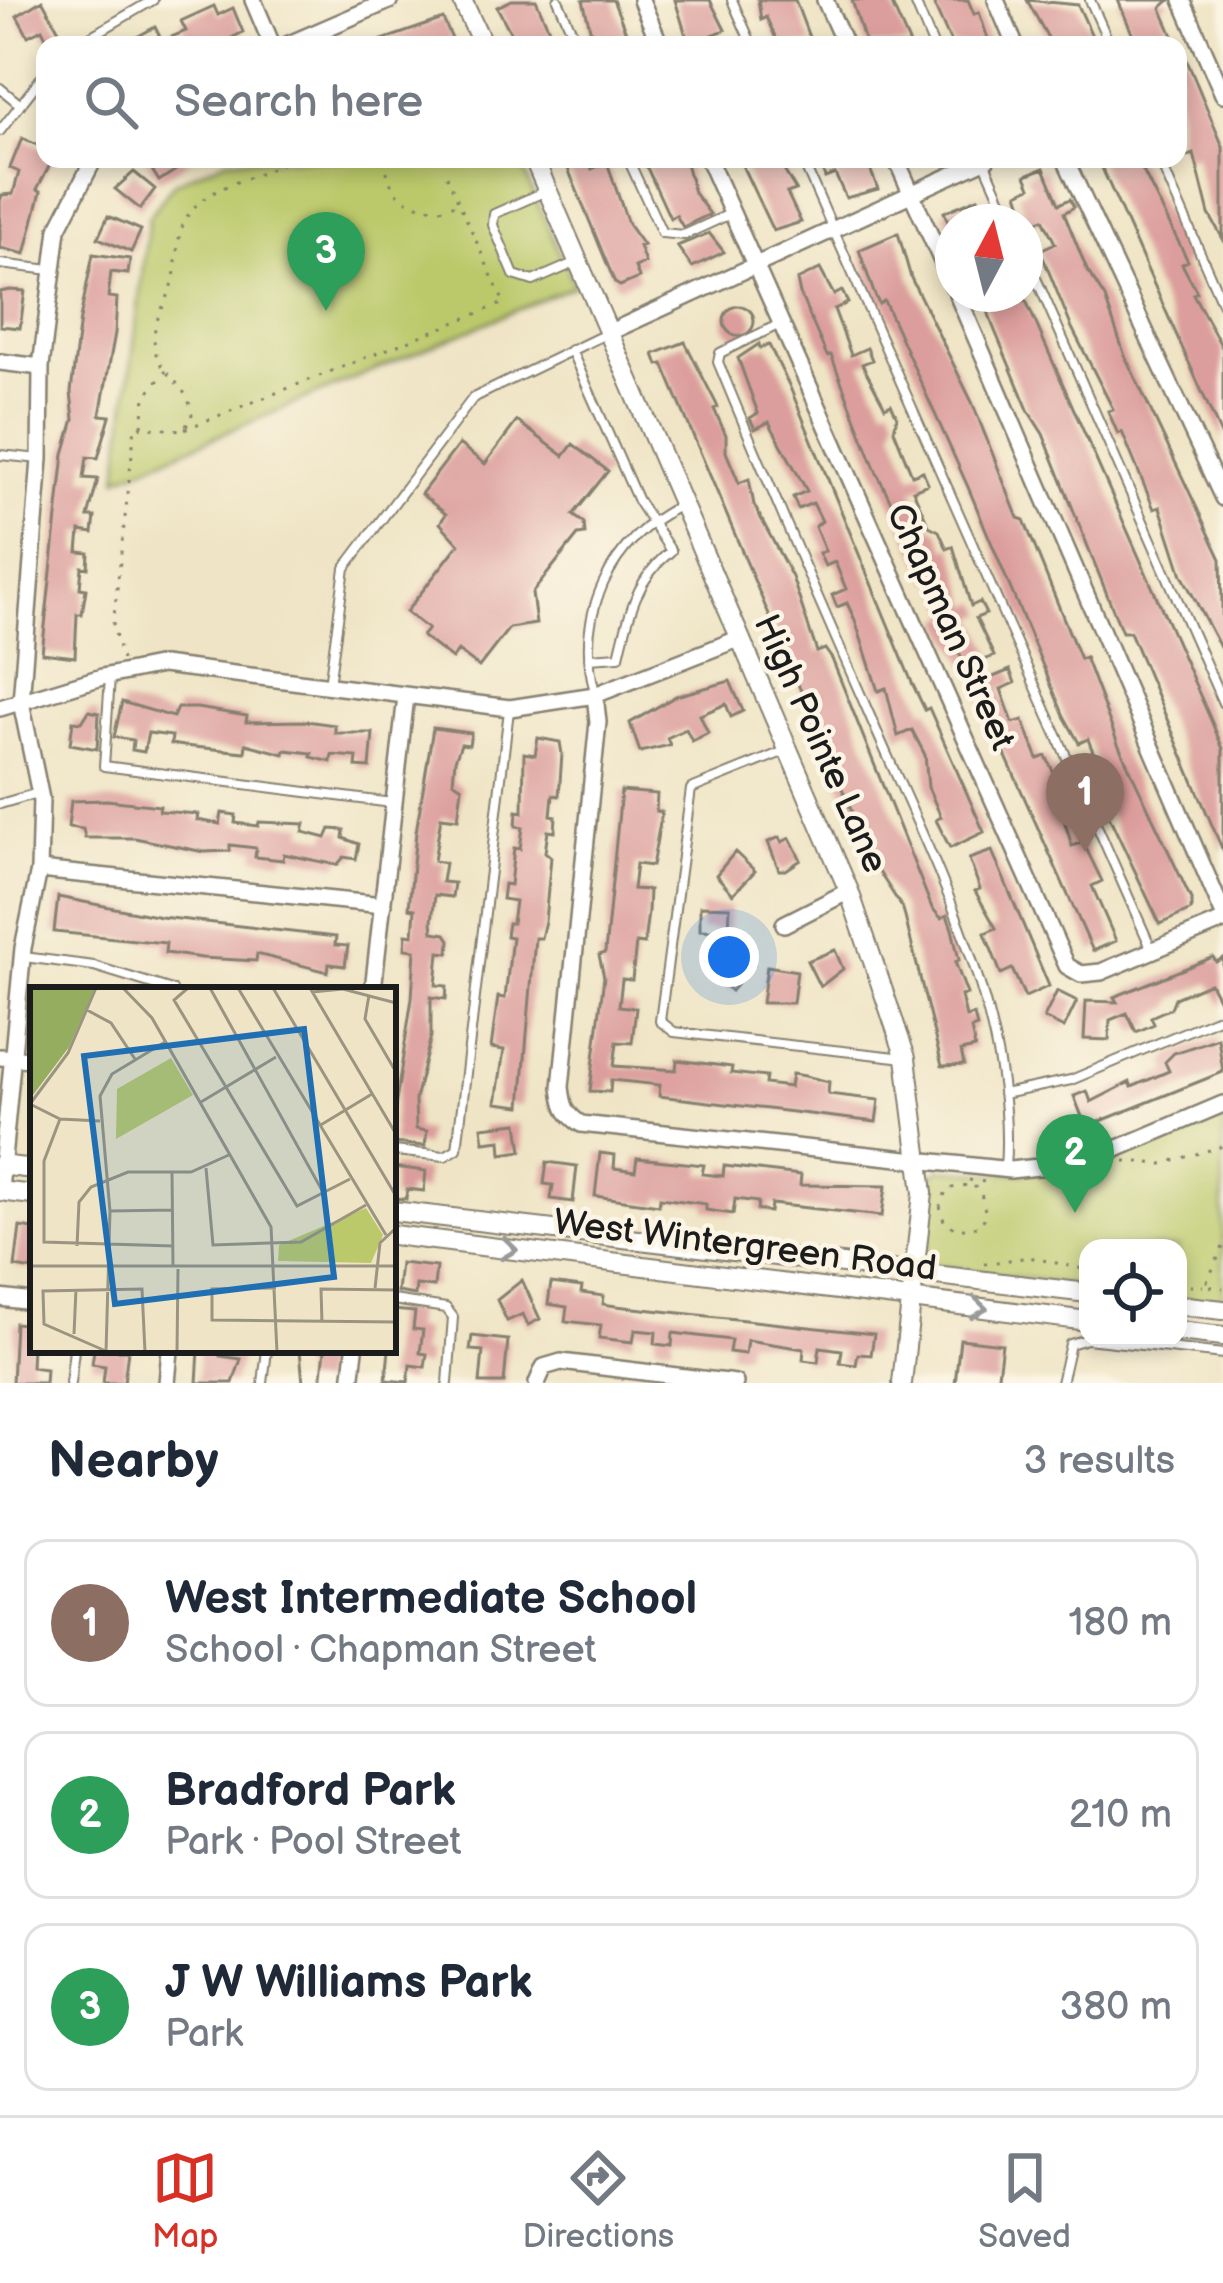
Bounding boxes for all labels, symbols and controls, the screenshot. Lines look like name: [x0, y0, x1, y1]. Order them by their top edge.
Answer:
search box: [36, 36, 1187, 168]
icon: search: [78, 69, 144, 135]
text: Search here: [174, 75, 423, 130]
north arrow: [935, 204, 1043, 312]
pin: 3: [287, 212, 365, 311]
street label: Chapman Street: [876, 497, 1024, 757]
street label: High Pointe Lane: [744, 608, 896, 880]
pin: 1: [1046, 753, 1124, 852]
your location: [699, 927, 759, 987]
inset map: [30, 987, 396, 1353]
pin: 2: [1036, 1114, 1114, 1213]
street label: West Wintergreen Road: [551, 1201, 939, 1291]
one-way arrow: [499, 1236, 519, 1262]
map controls: [1079, 1239, 1187, 1347]
button: locate: [1079, 1239, 1187, 1347]
one-way arrow: [970, 1294, 989, 1320]
text: Nearby: [48, 1431, 219, 1492]
text: 3 results: [1023, 1438, 1175, 1485]
text: West Intermediate School: [165, 1572, 697, 1627]
text: 1: [82, 1600, 98, 1647]
text: 180 m: [1068, 1600, 1172, 1647]
text: School · Chapman Street: [165, 1627, 597, 1674]
text: Bradford Park: [165, 1764, 456, 1819]
text: 2: [78, 1792, 102, 1839]
text: 210 m: [1069, 1792, 1172, 1839]
text: Park · Pool Street: [165, 1819, 461, 1866]
text: J W Williams Park: [165, 1956, 532, 2011]
text: 3: [79, 1984, 101, 2031]
text: 380 m: [1060, 1984, 1172, 2031]
text: Park: [165, 2011, 243, 2058]
tab: Map: [152, 2145, 218, 2257]
tab: Directions: [523, 2145, 674, 2257]
tab: Saved: [978, 2145, 1071, 2257]

